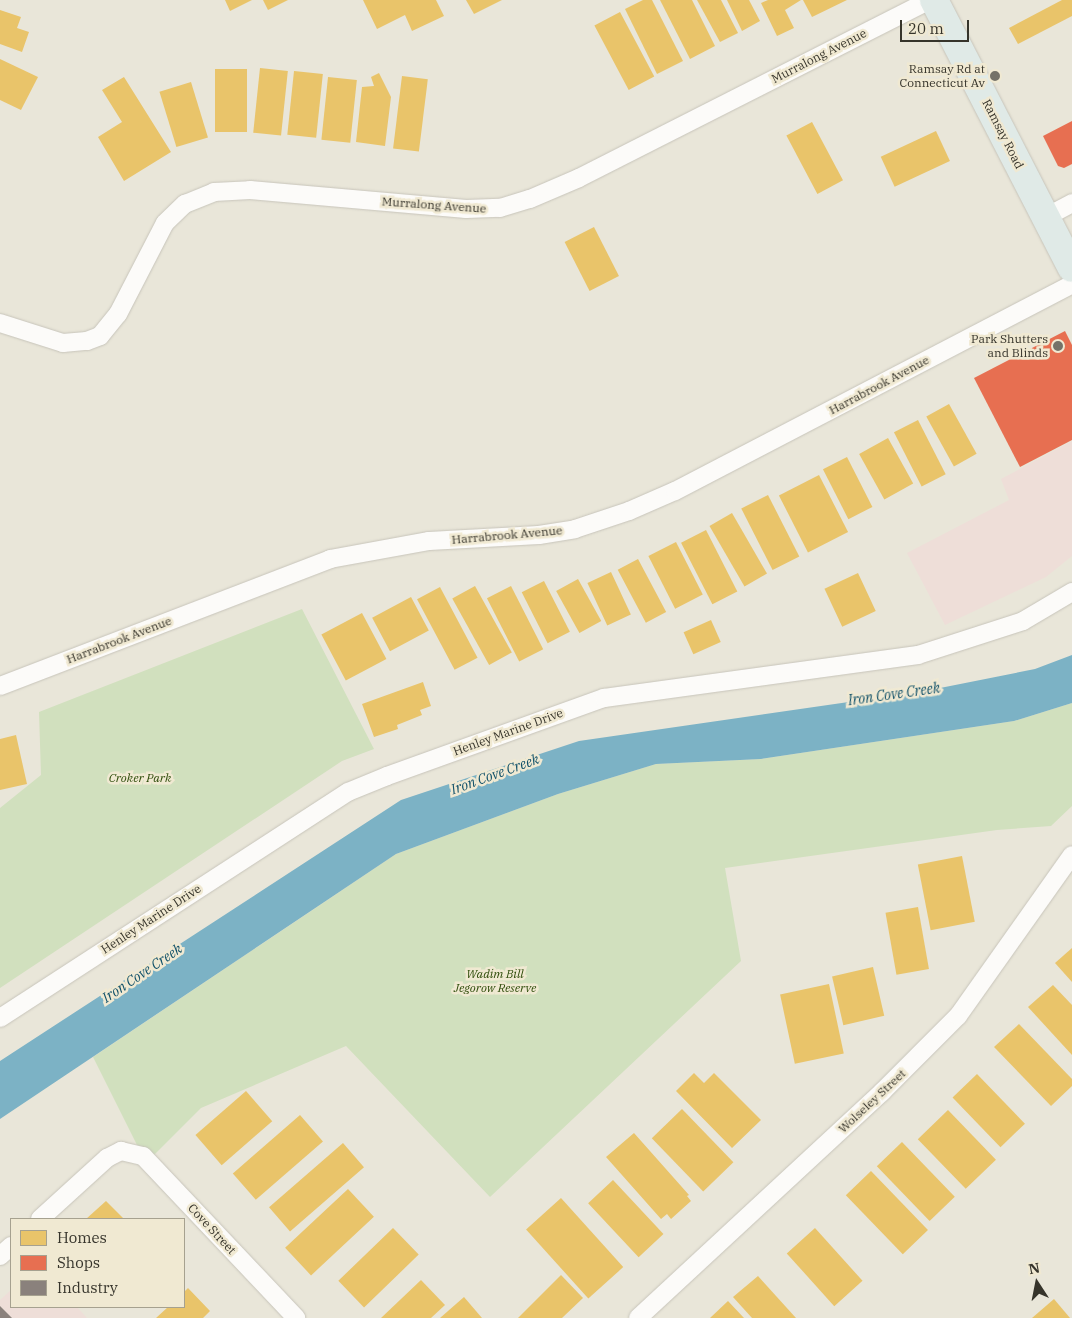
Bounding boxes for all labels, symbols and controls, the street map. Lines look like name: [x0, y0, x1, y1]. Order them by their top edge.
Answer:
scale bar: [902, 10, 971, 42]
text: 20 m: [908, 19, 944, 38]
street label: Murralong Avenue: [769, 26, 869, 86]
place label: Ramsay Rd at Connecticut Av: [900, 62, 985, 90]
marker: Ramsay Rd at Connecticut Av: [989, 70, 1001, 82]
street label: Ramsay Road: [979, 97, 1027, 171]
street label: Murralong Avenue: [381, 194, 487, 216]
place label: Park Shutters and Blinds: [971, 332, 1048, 360]
marker: Park Shutters and Blinds: [1052, 340, 1064, 352]
street label: Harrabrook Avenue: [827, 353, 931, 417]
street label: Harrabrook Avenue: [451, 523, 563, 547]
street label: Harrabrook Avenue: [65, 613, 173, 667]
water label: Iron Cove Creek: [847, 679, 941, 709]
street label: Henley Marine Drive: [451, 705, 565, 759]
water label: Iron Cove Creek: [449, 750, 541, 798]
park label: Croker Park: [109, 771, 171, 785]
street label: Henley Marine Drive: [98, 881, 204, 957]
water label: Iron Cove Creek: [99, 940, 185, 1006]
park label: Wadim Bill Jegorow Reserve: [454, 967, 536, 995]
street label: Wolseley Street: [835, 1066, 909, 1136]
street label: Cove Street: [185, 1201, 239, 1257]
legend: [10, 1218, 185, 1308]
text: Homes: [57, 1228, 107, 1247]
text: Shops: [57, 1253, 100, 1272]
north arrow: [1012, 1258, 1062, 1308]
text: N: [1027, 1258, 1041, 1278]
text: Industry: [57, 1278, 118, 1297]

